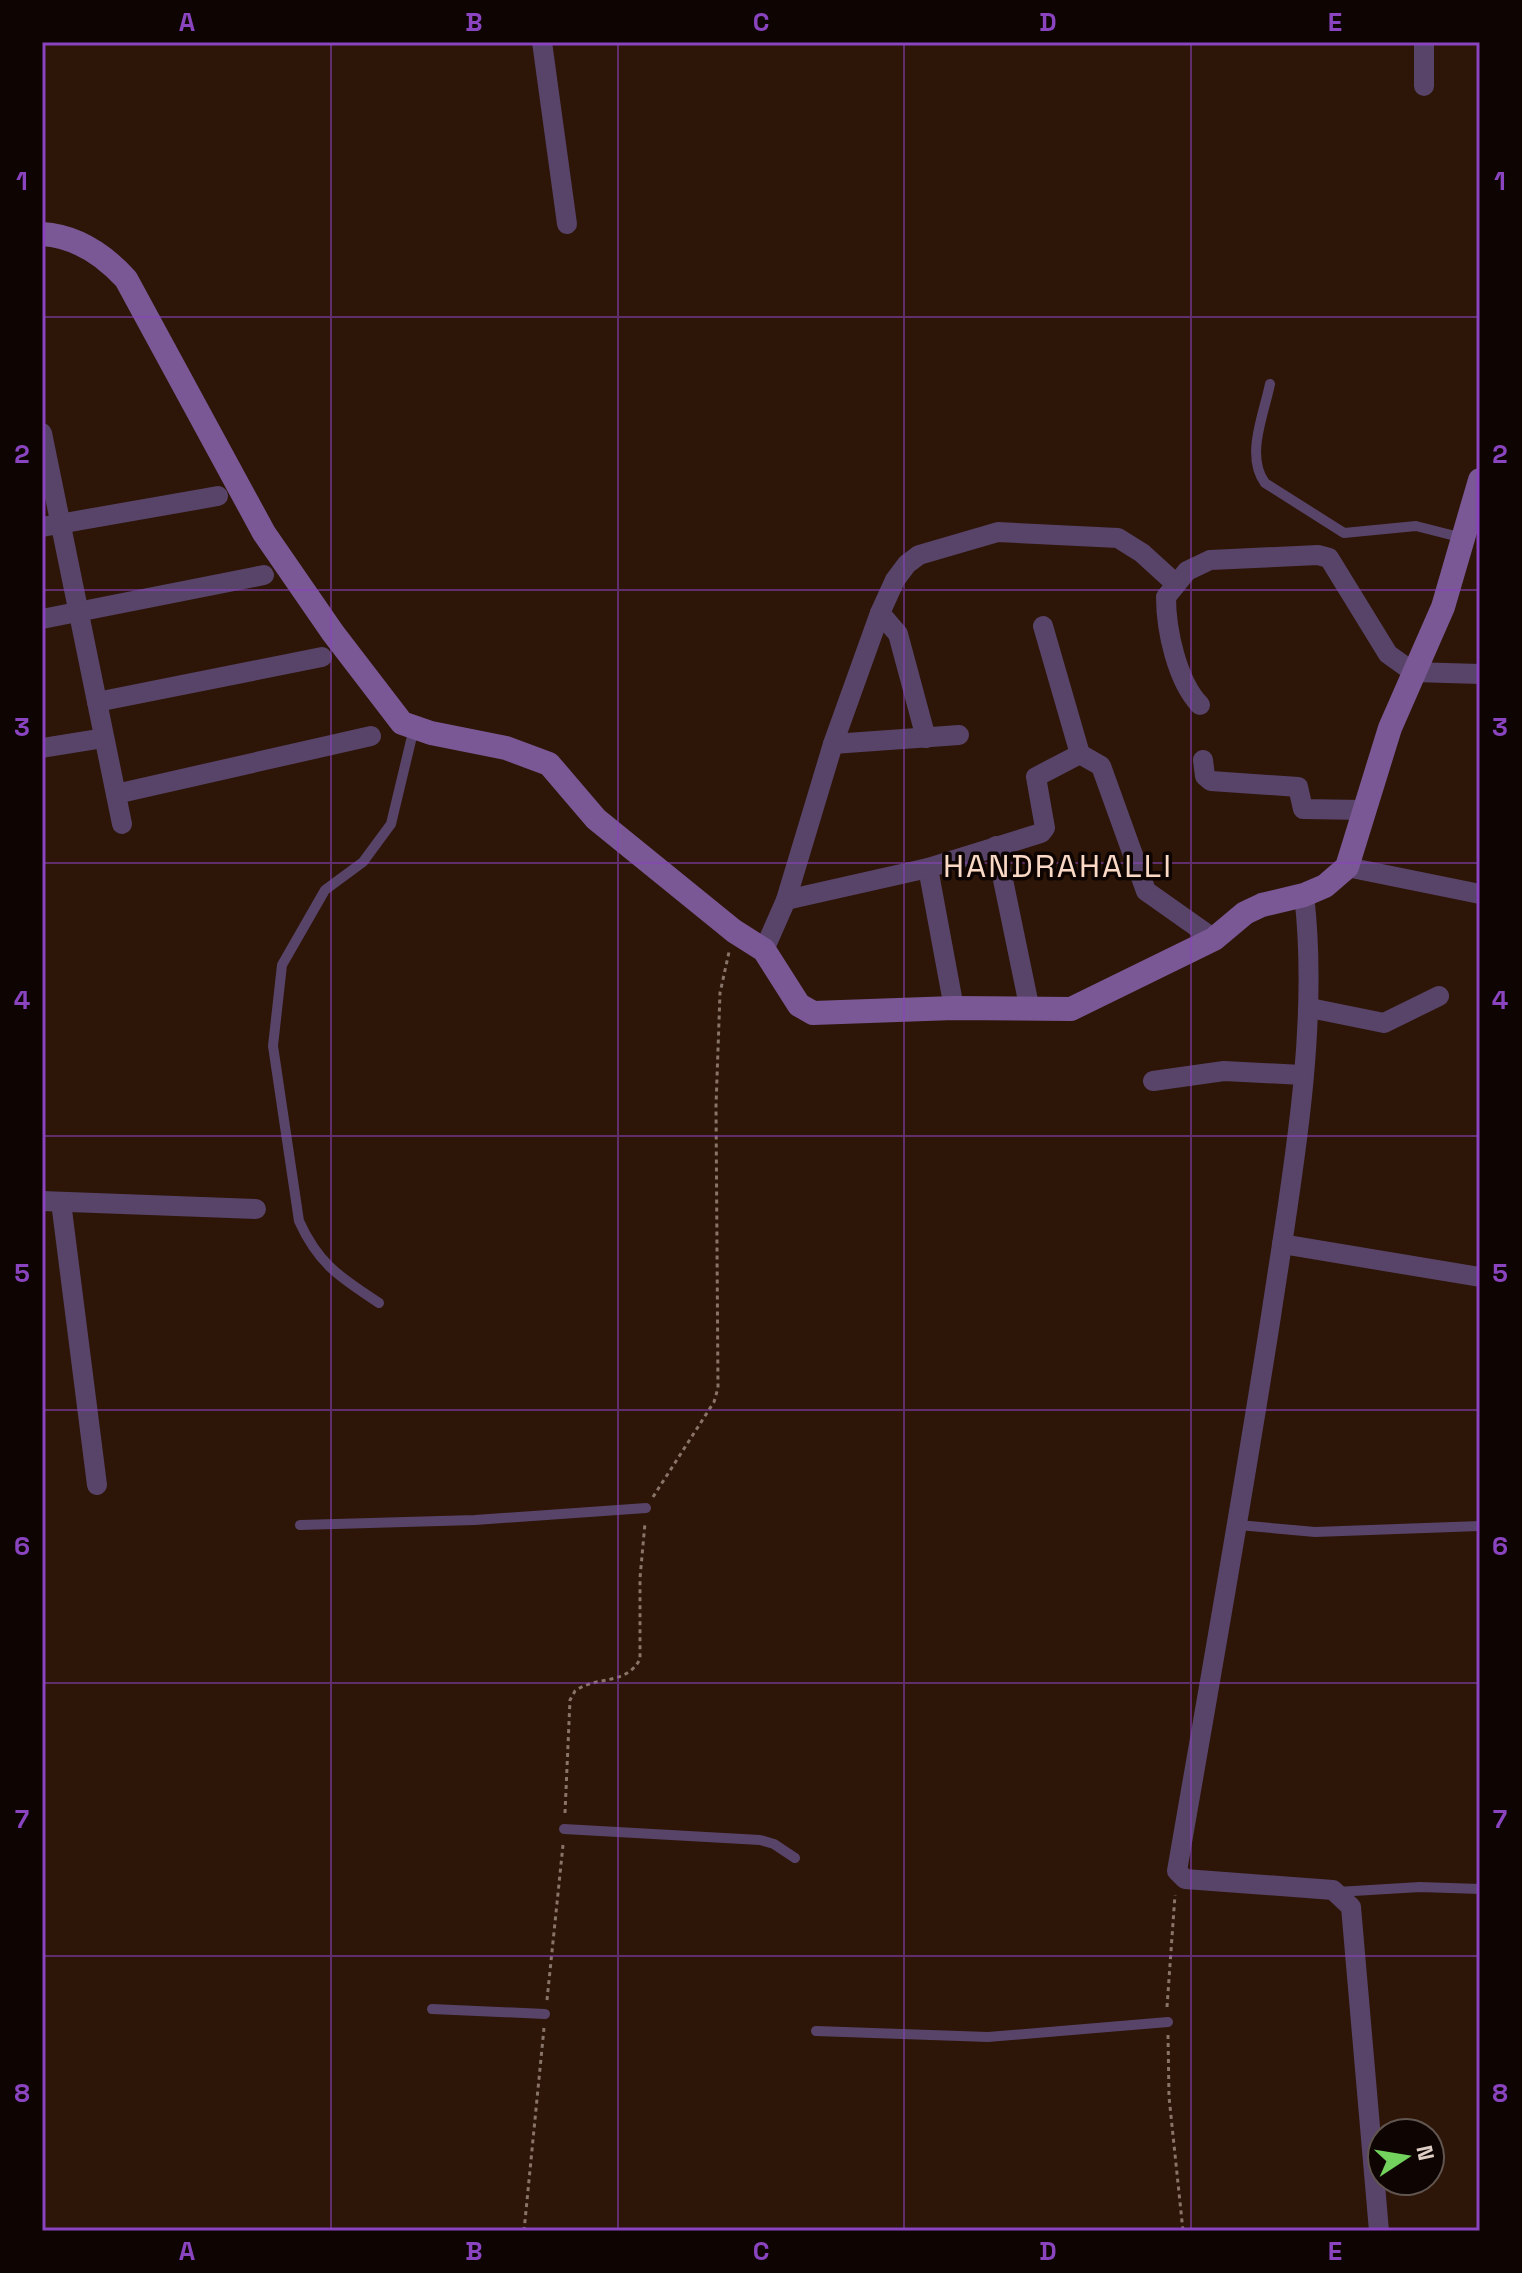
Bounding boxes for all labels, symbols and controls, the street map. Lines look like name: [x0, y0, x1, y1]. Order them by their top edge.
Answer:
text: A: [179, 5, 196, 39]
text: B: [465, 5, 483, 39]
text: C: [753, 5, 769, 39]
text: D: [1039, 5, 1057, 39]
text: E: [1328, 5, 1342, 39]
text: 1: [16, 164, 28, 198]
text: 1: [1494, 164, 1506, 198]
text: 2: [14, 437, 30, 471]
text: 2: [1492, 437, 1508, 471]
text: 3: [14, 710, 30, 744]
text: 3: [1492, 710, 1508, 744]
district label: HANDRAHALLI: [943, 846, 1173, 886]
text: 4: [14, 983, 30, 1017]
text: 4: [1492, 983, 1508, 1017]
text: 5: [14, 1256, 30, 1290]
text: 5: [1492, 1256, 1508, 1290]
text: 6: [14, 1529, 30, 1563]
text: 6: [1492, 1529, 1508, 1563]
text: 7: [15, 1802, 29, 1836]
text: 7: [1493, 1802, 1507, 1836]
text: 8: [14, 2076, 30, 2110]
text: 8: [1492, 2076, 1508, 2110]
north arrow: [1366, 2117, 1446, 2197]
text: N: [1410, 2143, 1441, 2163]
text: A: [179, 2234, 196, 2268]
text: B: [465, 2234, 483, 2268]
text: C: [753, 2234, 769, 2268]
text: D: [1039, 2234, 1057, 2268]
text: E: [1328, 2234, 1342, 2268]

